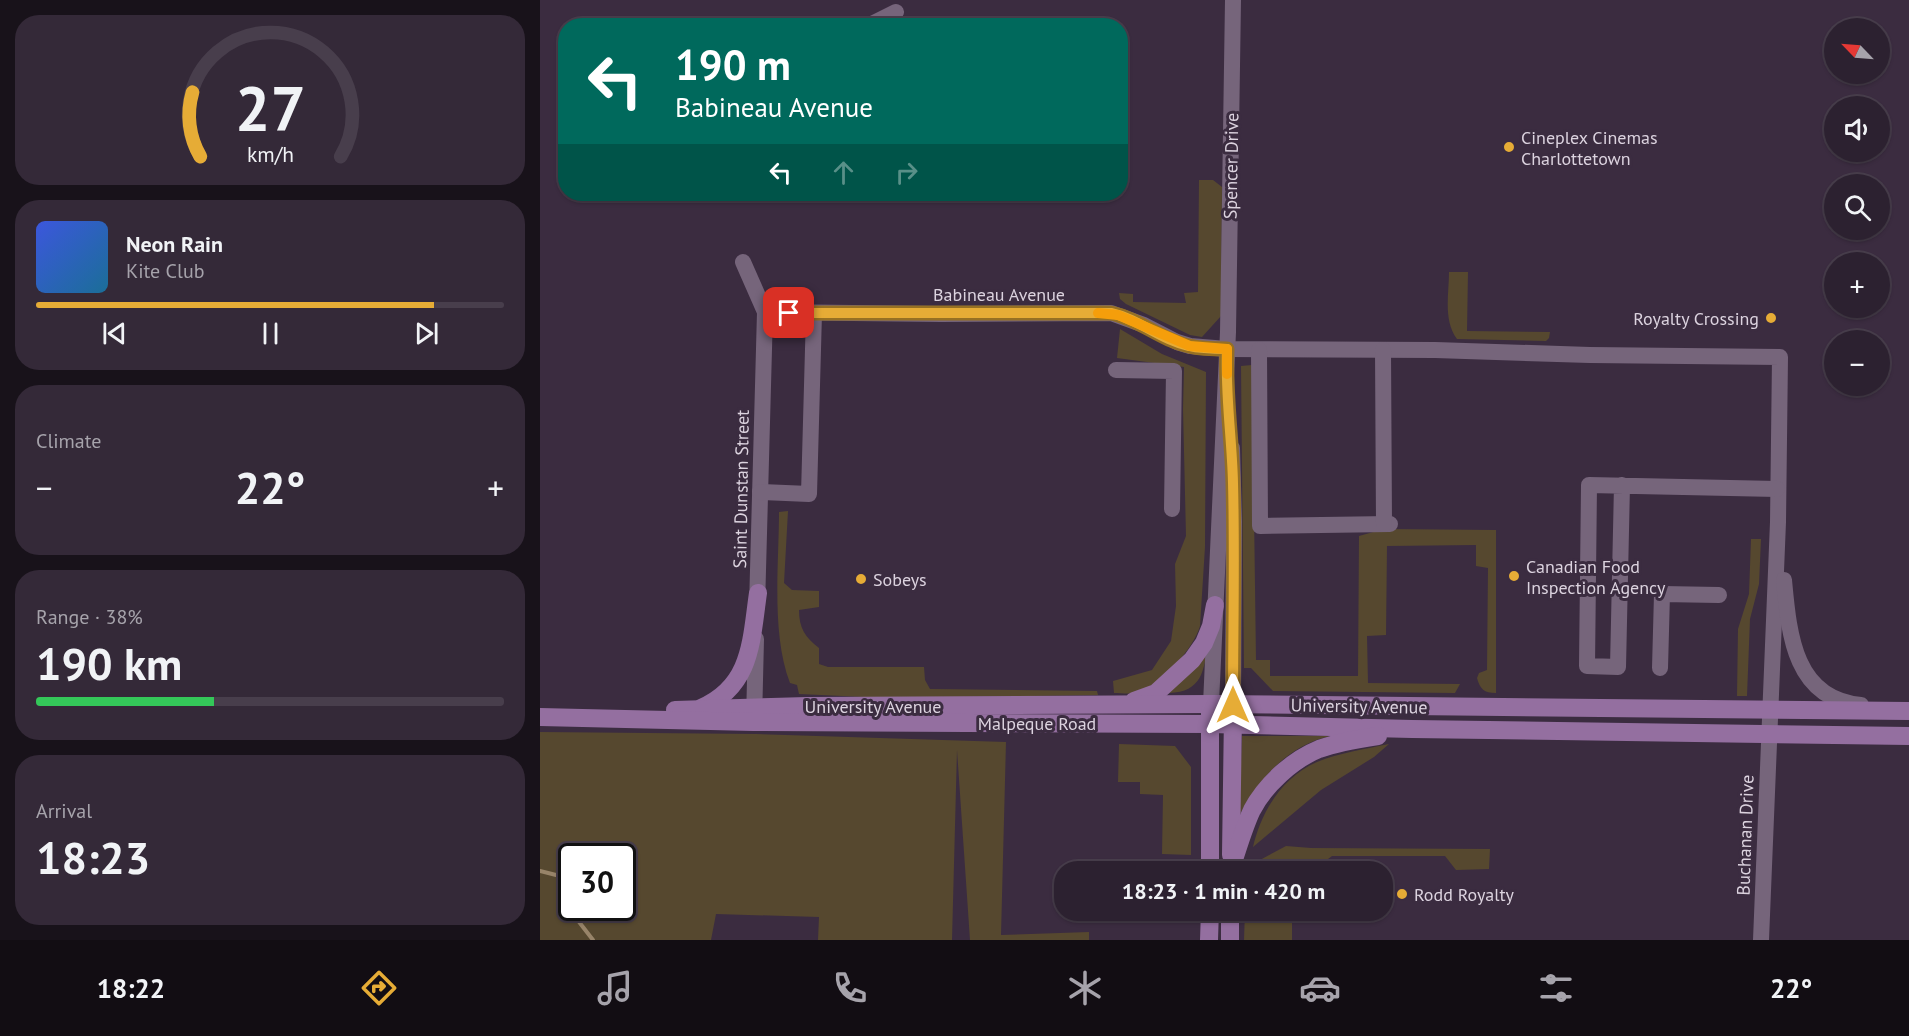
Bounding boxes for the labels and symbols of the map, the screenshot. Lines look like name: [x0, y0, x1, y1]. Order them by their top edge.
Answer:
north arrow: [1824, 18, 1890, 84]
street label: Spencer Drive: [1219, 113, 1243, 219]
place label: Cineplex Cinemas Charlottetown: [1521, 126, 1658, 170]
marker: Cineplex Cinemas Charlottetown: [1502, 140, 1516, 154]
street label: Babineau Avenue: [933, 283, 1065, 306]
pin: [763, 287, 814, 338]
place label: Royalty Crossing: [1633, 307, 1759, 330]
marker: Royalty Crossing: [1764, 311, 1778, 325]
street label: Saint Dunstan Street: [728, 409, 754, 569]
place label: Canadian Food Inspection Agency: [1526, 555, 1666, 599]
place label: Sobeys: [873, 568, 927, 591]
marker: Canadian Food Inspection Agency: [1507, 569, 1521, 583]
marker: Sobeys: [854, 572, 868, 586]
position arrow: [1201, 673, 1265, 737]
street label: University Avenue: [1290, 693, 1428, 719]
street label: University Avenue: [805, 695, 941, 718]
street label: Malpeque Road: [978, 712, 1096, 735]
street label: Buchanan Drive: [1731, 774, 1759, 896]
speed limit sign: 30: [558, 843, 636, 921]
place label: Rodd Royalty: [1414, 883, 1515, 906]
marker: Rodd Royalty: [1395, 887, 1409, 901]

